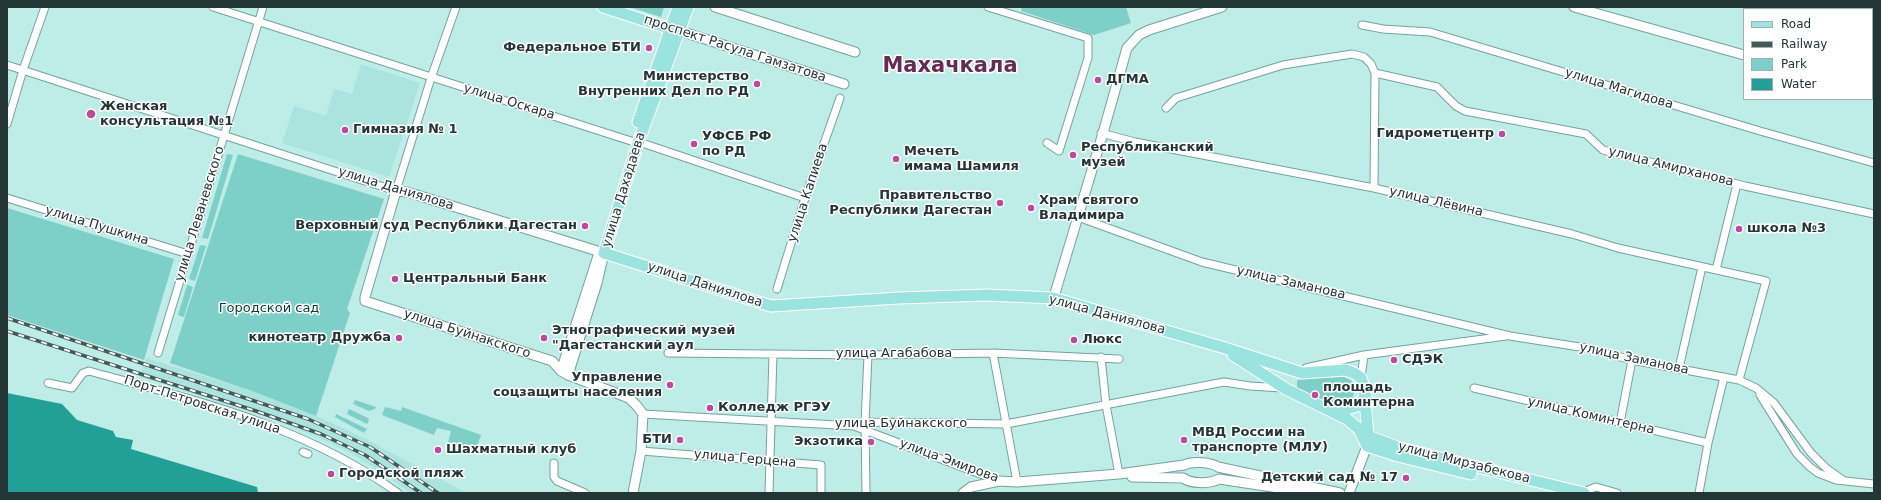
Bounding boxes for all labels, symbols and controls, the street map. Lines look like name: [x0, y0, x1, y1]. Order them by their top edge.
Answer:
legend: [1743, 8, 1873, 100]
street label: проспект Расула Гамзатова: [642, 12, 828, 86]
text: Road: [1781, 17, 1811, 31]
text: Railway: [1781, 37, 1827, 51]
place label: Федеральное БТИ: [503, 40, 641, 56]
marker: Федеральное БТИ: [644, 43, 654, 53]
district label: Махачкала: [882, 54, 1018, 80]
text: Park: [1781, 57, 1807, 71]
street label: улица Магидова: [1563, 65, 1675, 113]
place label: Министерство Внутренних Дел по РД: [578, 69, 749, 100]
place label: ДГМА: [1106, 72, 1149, 88]
marker: ДГМА: [1093, 75, 1103, 85]
text: Water: [1781, 77, 1816, 91]
marker: Министерство Внутренних Дел по РД: [752, 79, 762, 89]
street label: улица Оскара: [461, 81, 557, 123]
place label: Женская консультация №1: [100, 99, 233, 130]
marker: Женская консультация №1: [85, 108, 97, 120]
place label: Гимназия № 1: [353, 122, 458, 138]
marker: Гимназия № 1: [340, 125, 350, 135]
place label: Гидрометцентр: [1377, 126, 1494, 142]
place label: УФСБ РФ по РД: [702, 129, 771, 160]
marker: Гидрометцентр: [1497, 129, 1507, 139]
street label: улица Дахадаева: [599, 130, 649, 250]
marker: УФСБ РФ по РД: [689, 139, 699, 149]
place label: Республиканский музей: [1081, 140, 1214, 171]
street label: улица Капиева: [785, 142, 831, 244]
street label: улица Леваневского: [172, 144, 228, 284]
place label: Мечеть имама Шамиля: [904, 144, 1019, 175]
street label: улица Амирханова: [1607, 144, 1735, 190]
marker: Республиканский музей: [1068, 150, 1078, 160]
marker: Мечеть имама Шамиля: [891, 154, 901, 164]
street label: улица Даниялова: [336, 164, 456, 214]
street label: улица Лёвина: [1388, 184, 1484, 220]
place label: Правительство Республики Дагестан: [829, 188, 992, 219]
place label: Храм святого Владимира: [1039, 193, 1139, 224]
marker: Правительство Республики Дагестан: [995, 198, 1005, 208]
street label: улица Пушкина: [43, 203, 151, 249]
marker: Храм святого Владимира: [1026, 203, 1036, 213]
place label: Верховный суд Республики Дагестан: [295, 218, 577, 234]
marker: Верховный суд Республики Дагестан: [580, 221, 590, 231]
place label: школа №3: [1747, 221, 1826, 237]
marker: школа №3: [1734, 224, 1744, 234]
street label: улица Даниялова: [645, 259, 765, 311]
street label: улица Заманова: [1235, 263, 1347, 303]
place label: Центральный Банк: [403, 271, 547, 287]
marker: Центральный Банк: [390, 274, 400, 284]
street label: улица Даниялова: [1047, 292, 1167, 338]
park label: Городской сад: [219, 301, 319, 317]
street label: улица Буйнакского: [402, 306, 532, 362]
place label: Этнографический музей "Дагестанский аул: [552, 323, 735, 354]
place label: кинотеатр Дружба: [249, 330, 391, 346]
place label: Люкс: [1082, 332, 1122, 348]
marker: кинотеатр Дружба: [394, 333, 404, 343]
marker: Этнографический музей "Дагестанский аул: [539, 333, 549, 343]
marker: Люкс: [1069, 335, 1079, 345]
street label: улица Заманова: [1578, 340, 1690, 378]
street label: улица Агабабова: [836, 346, 952, 362]
place label: СДЭК: [1402, 352, 1443, 368]
marker: СДЭК: [1389, 355, 1399, 365]
place label: Управление соцзащиты населения: [493, 370, 662, 401]
street label: Порт-Петровская улица: [122, 372, 282, 438]
marker: Управление соцзащиты населения: [665, 380, 675, 390]
place label: площадь Коминтерна: [1323, 380, 1415, 411]
marker: площадь Коминтерна: [1310, 390, 1320, 400]
street label: улица Коминтерна: [1526, 394, 1656, 438]
place label: Колледж РГЭУ: [718, 400, 831, 416]
marker: Колледж РГЭУ: [705, 403, 715, 413]
street label: улица Буйнакского: [835, 416, 967, 432]
place label: МВД России на транспорте (МЛУ): [1192, 425, 1328, 456]
place label: БТИ: [642, 432, 672, 448]
place label: Экзотика: [794, 434, 863, 450]
marker: БТИ: [675, 435, 685, 445]
marker: МВД России на транспорте (МЛУ): [1179, 435, 1189, 445]
street label: улица Эмирова: [897, 436, 1001, 486]
marker: Экзотика: [866, 437, 876, 447]
street label: улица Мирзабекова: [1396, 439, 1532, 487]
place label: Шахматный клуб: [446, 442, 576, 458]
marker: Шахматный клуб: [433, 445, 443, 455]
street label: улица Герцена: [693, 447, 797, 471]
place label: Городской пляж: [339, 466, 464, 482]
marker: Городской пляж: [326, 469, 336, 479]
place label: Детский сад № 17: [1261, 470, 1398, 486]
marker: Детский сад № 17: [1401, 473, 1411, 483]

